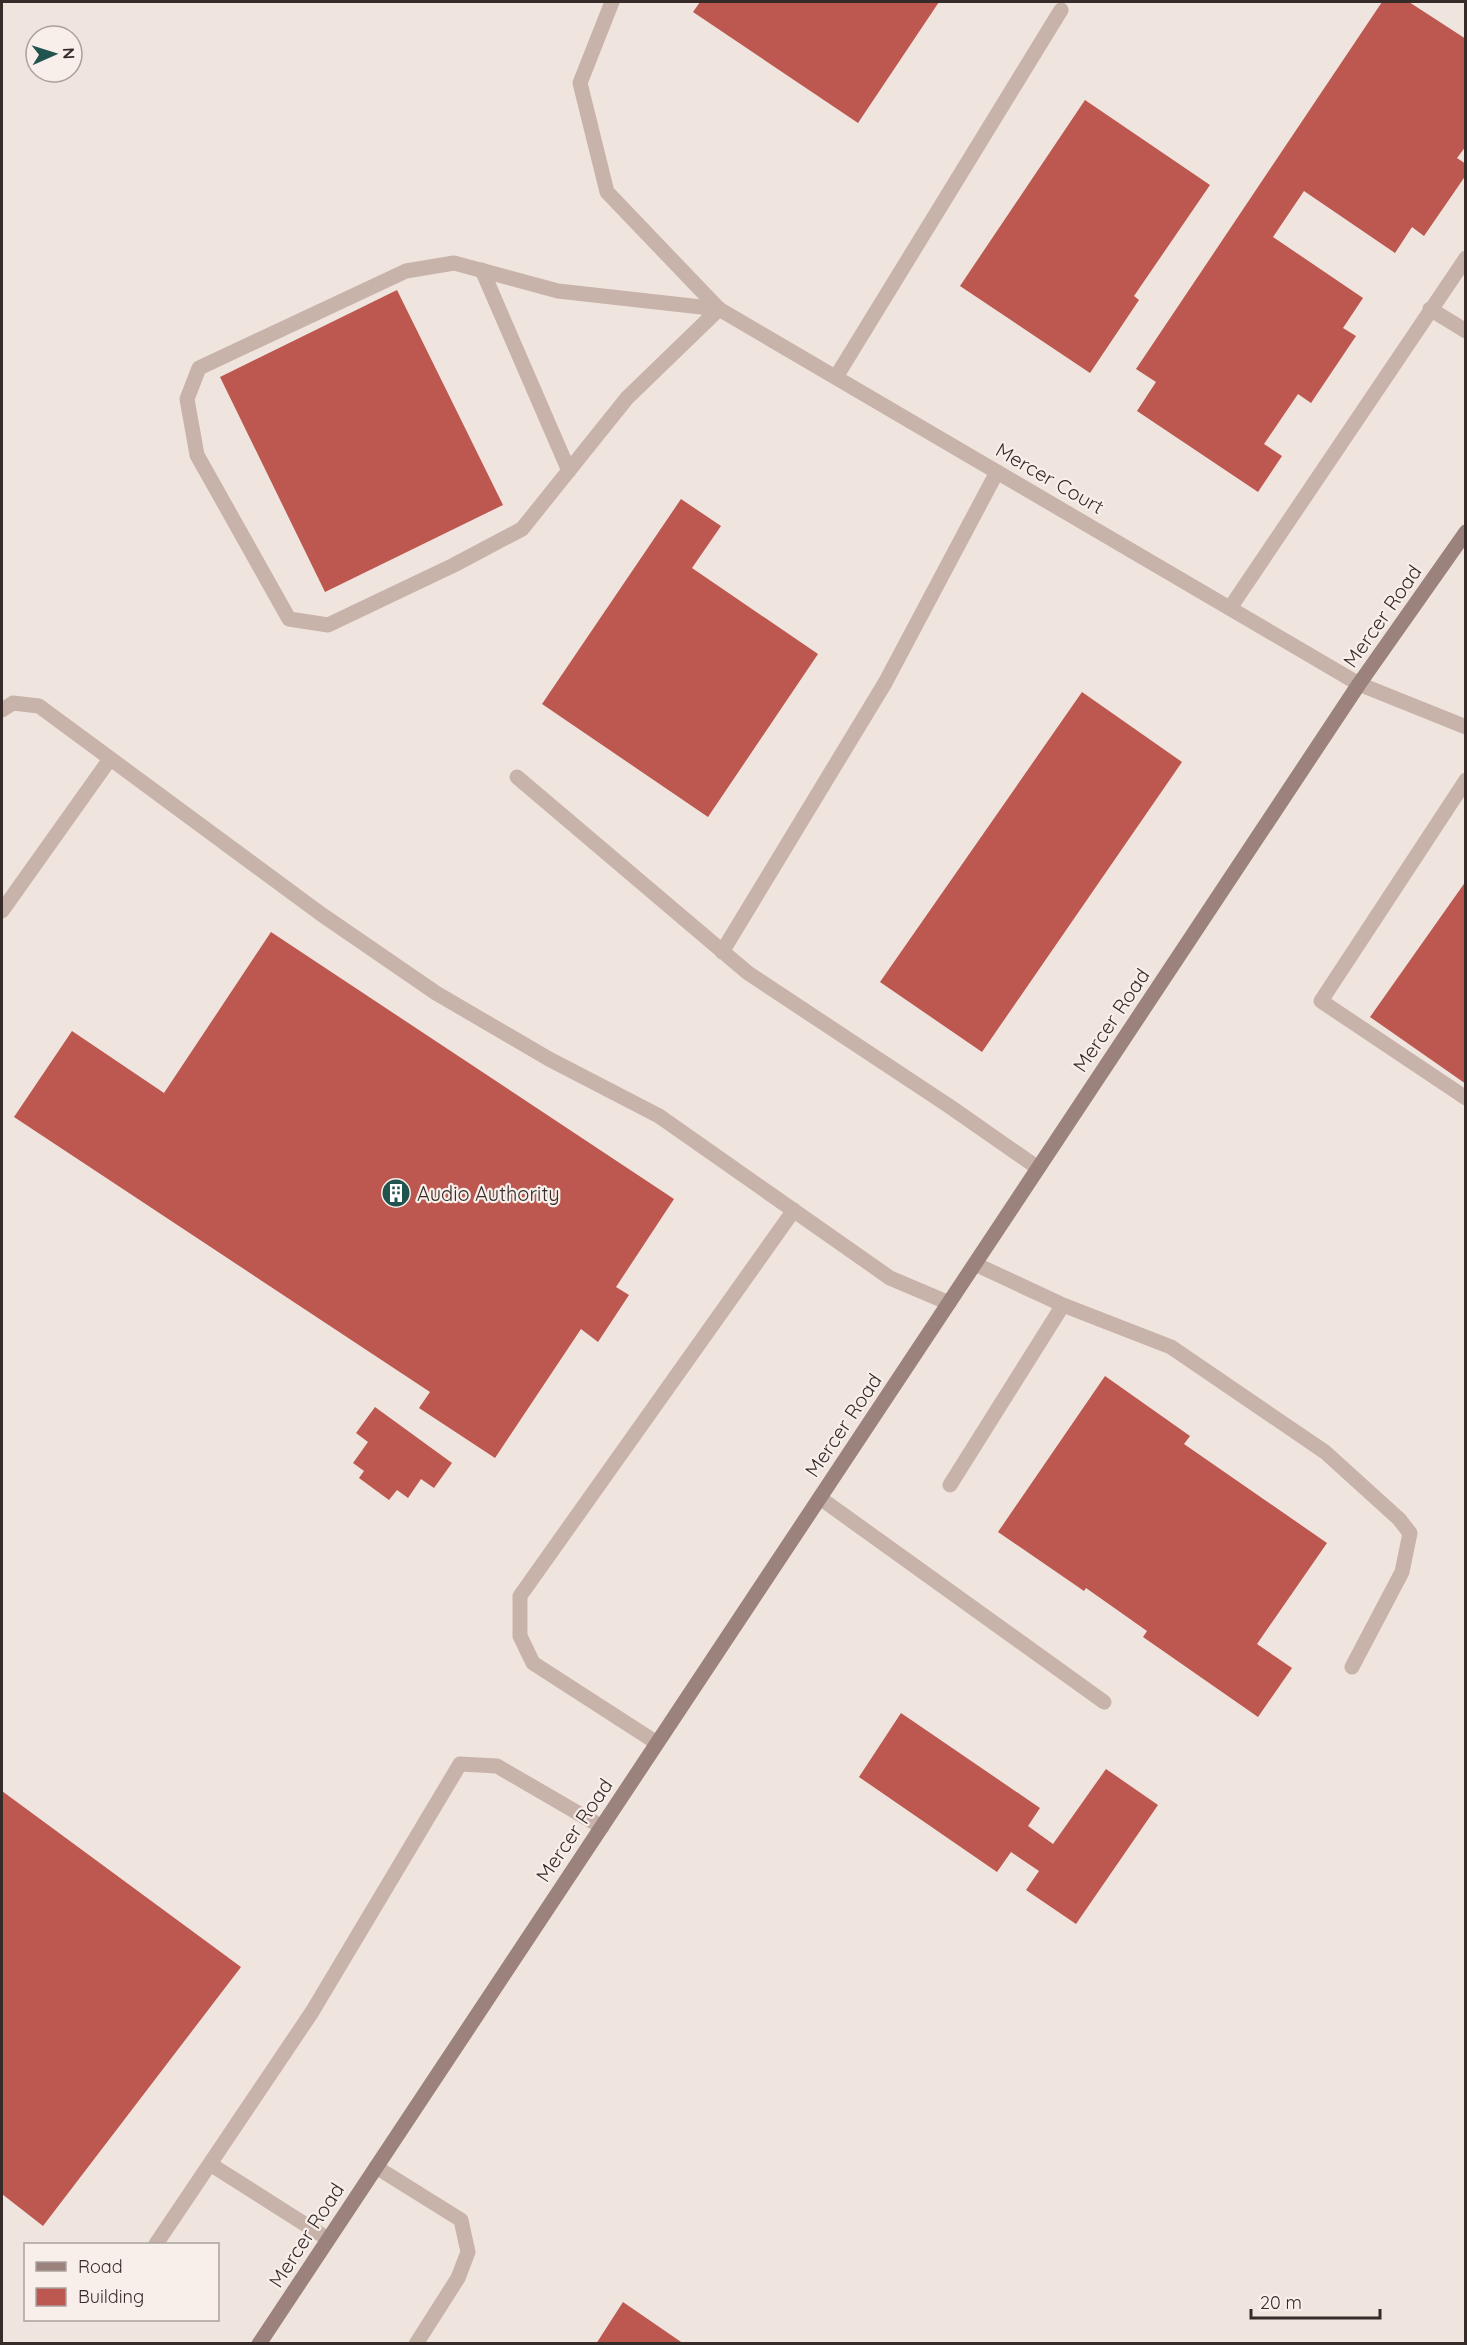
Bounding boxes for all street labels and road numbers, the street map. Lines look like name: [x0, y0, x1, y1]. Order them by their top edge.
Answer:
street label: Mercer Court: [991, 437, 1109, 519]
street label: Mercer Road: [1337, 560, 1427, 672]
street label: Mercer Road: [1067, 963, 1155, 1077]
street label: Mercer Road: [799, 1368, 887, 1482]
street label: Mercer Road: [530, 1773, 618, 1887]
street label: Mercer Road: [263, 2178, 349, 2292]

